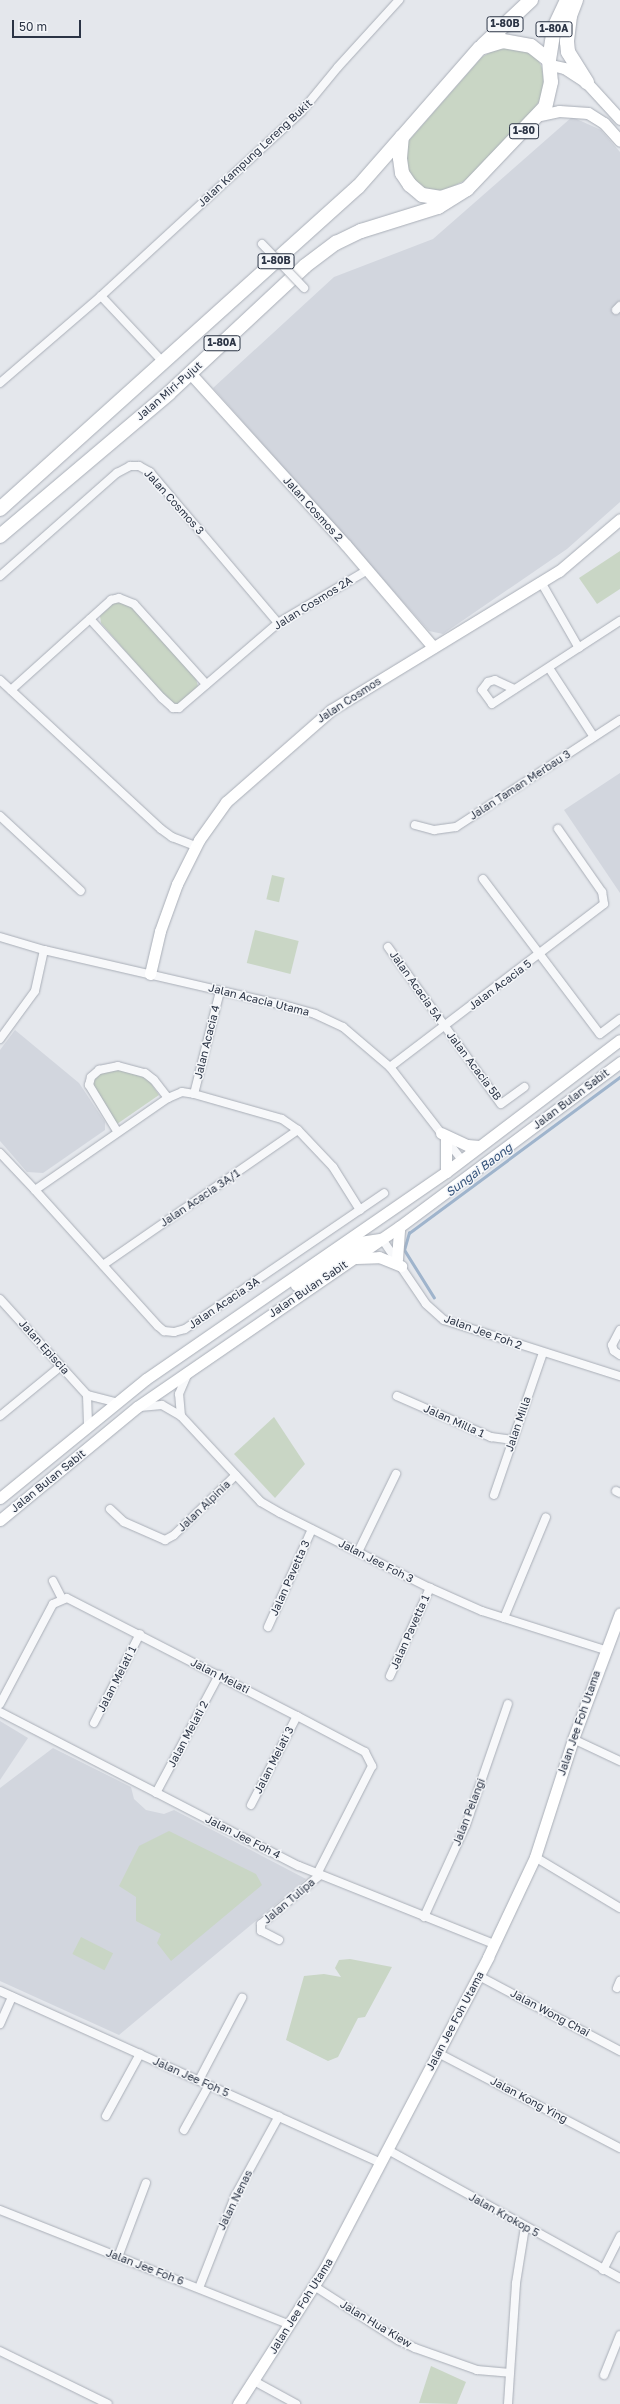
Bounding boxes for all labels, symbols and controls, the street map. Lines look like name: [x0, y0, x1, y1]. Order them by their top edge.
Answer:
scale bar: [14, 12, 83, 38]
road number: 1-80B: [486, 16, 524, 32]
text: 50 m: [19, 19, 47, 34]
road number: 1-80A: [535, 21, 573, 37]
street label: Jalan Kampung Lereng Bukit: [195, 96, 315, 210]
road number: 1-80: [509, 123, 539, 139]
road number: 1-80B: [257, 253, 295, 269]
road number: 1-80A: [203, 335, 241, 351]
street label: Jalan Miri-Pujut: [133, 359, 205, 423]
street label: Jalan Cosmos 3: [141, 467, 207, 537]
street label: Jalan Cosmos 2: [280, 474, 346, 544]
street label: Jalan Cosmos 2A: [271, 574, 355, 632]
street label: Jalan Cosmos: [315, 674, 383, 726]
street label: Jalan Taman Merbau 3: [467, 747, 573, 823]
street label: Jalan Acacia 5A: [387, 948, 445, 1024]
street label: Jalan Acacia 5: [466, 957, 534, 1013]
street label: Jalan Acacia Utama: [207, 981, 311, 1019]
street label: Jalan Acacia 4: [191, 1004, 223, 1080]
street label: Jalan Acacia 5B: [444, 1029, 504, 1103]
street label: Jalan Bulan Sabit: [530, 1066, 612, 1132]
water label: Sungai Baong: [443, 1140, 515, 1200]
street label: Jalan Acacia 3A/1: [158, 1166, 242, 1230]
street label: Jalan Bulan Sabit: [266, 1258, 350, 1320]
street label: Jalan Acacia 3A: [186, 1274, 262, 1332]
street label: Jalan Jee Foh 2: [442, 1312, 524, 1352]
street label: Jalan Episcia: [16, 1317, 72, 1377]
street label: Jalan Milla: [502, 1395, 534, 1453]
street label: Jalan Milla 1: [421, 1402, 487, 1440]
street label: Jalan Bulan Sabit: [8, 1447, 88, 1515]
street label: Jalan Alpinia: [175, 1478, 233, 1534]
street label: Jalan Jee Foh 3: [336, 1536, 416, 1586]
street label: Jalan Pavetta 3: [267, 1538, 313, 1618]
street label: Jalan Pavetta 1: [388, 1593, 432, 1671]
street label: Jalan Melati 1: [95, 1644, 139, 1714]
street label: Jalan Melati: [188, 1656, 252, 1696]
street label: Jalan Jee Foh Utama: [555, 1669, 603, 1777]
street label: Jalan Melati 2: [165, 1698, 211, 1770]
street label: Jalan Melati 3: [251, 1724, 297, 1796]
street label: Jalan Pelangi: [450, 1776, 488, 1848]
street label: Jalan Jee Foh 4: [203, 1812, 283, 1862]
street label: Jalan Tulipa: [260, 1876, 318, 1926]
street label: Jalan Jee Foh Utama: [423, 1969, 487, 2073]
street label: Jalan Wong Chai: [508, 1987, 592, 2039]
street label: Jalan Jee Foh 5: [151, 2054, 231, 2100]
street label: Jalan Kong Ying: [488, 2074, 570, 2126]
street label: Jalan Nenas: [215, 2168, 255, 2232]
street label: Jalan Krokop 5: [467, 2190, 541, 2240]
street label: Jalan Jee Foh 6: [104, 2246, 186, 2288]
street label: Jalan Jee Foh Utama: [266, 2256, 336, 2356]
street label: Jalan Hua Kiew: [338, 2297, 414, 2351]

